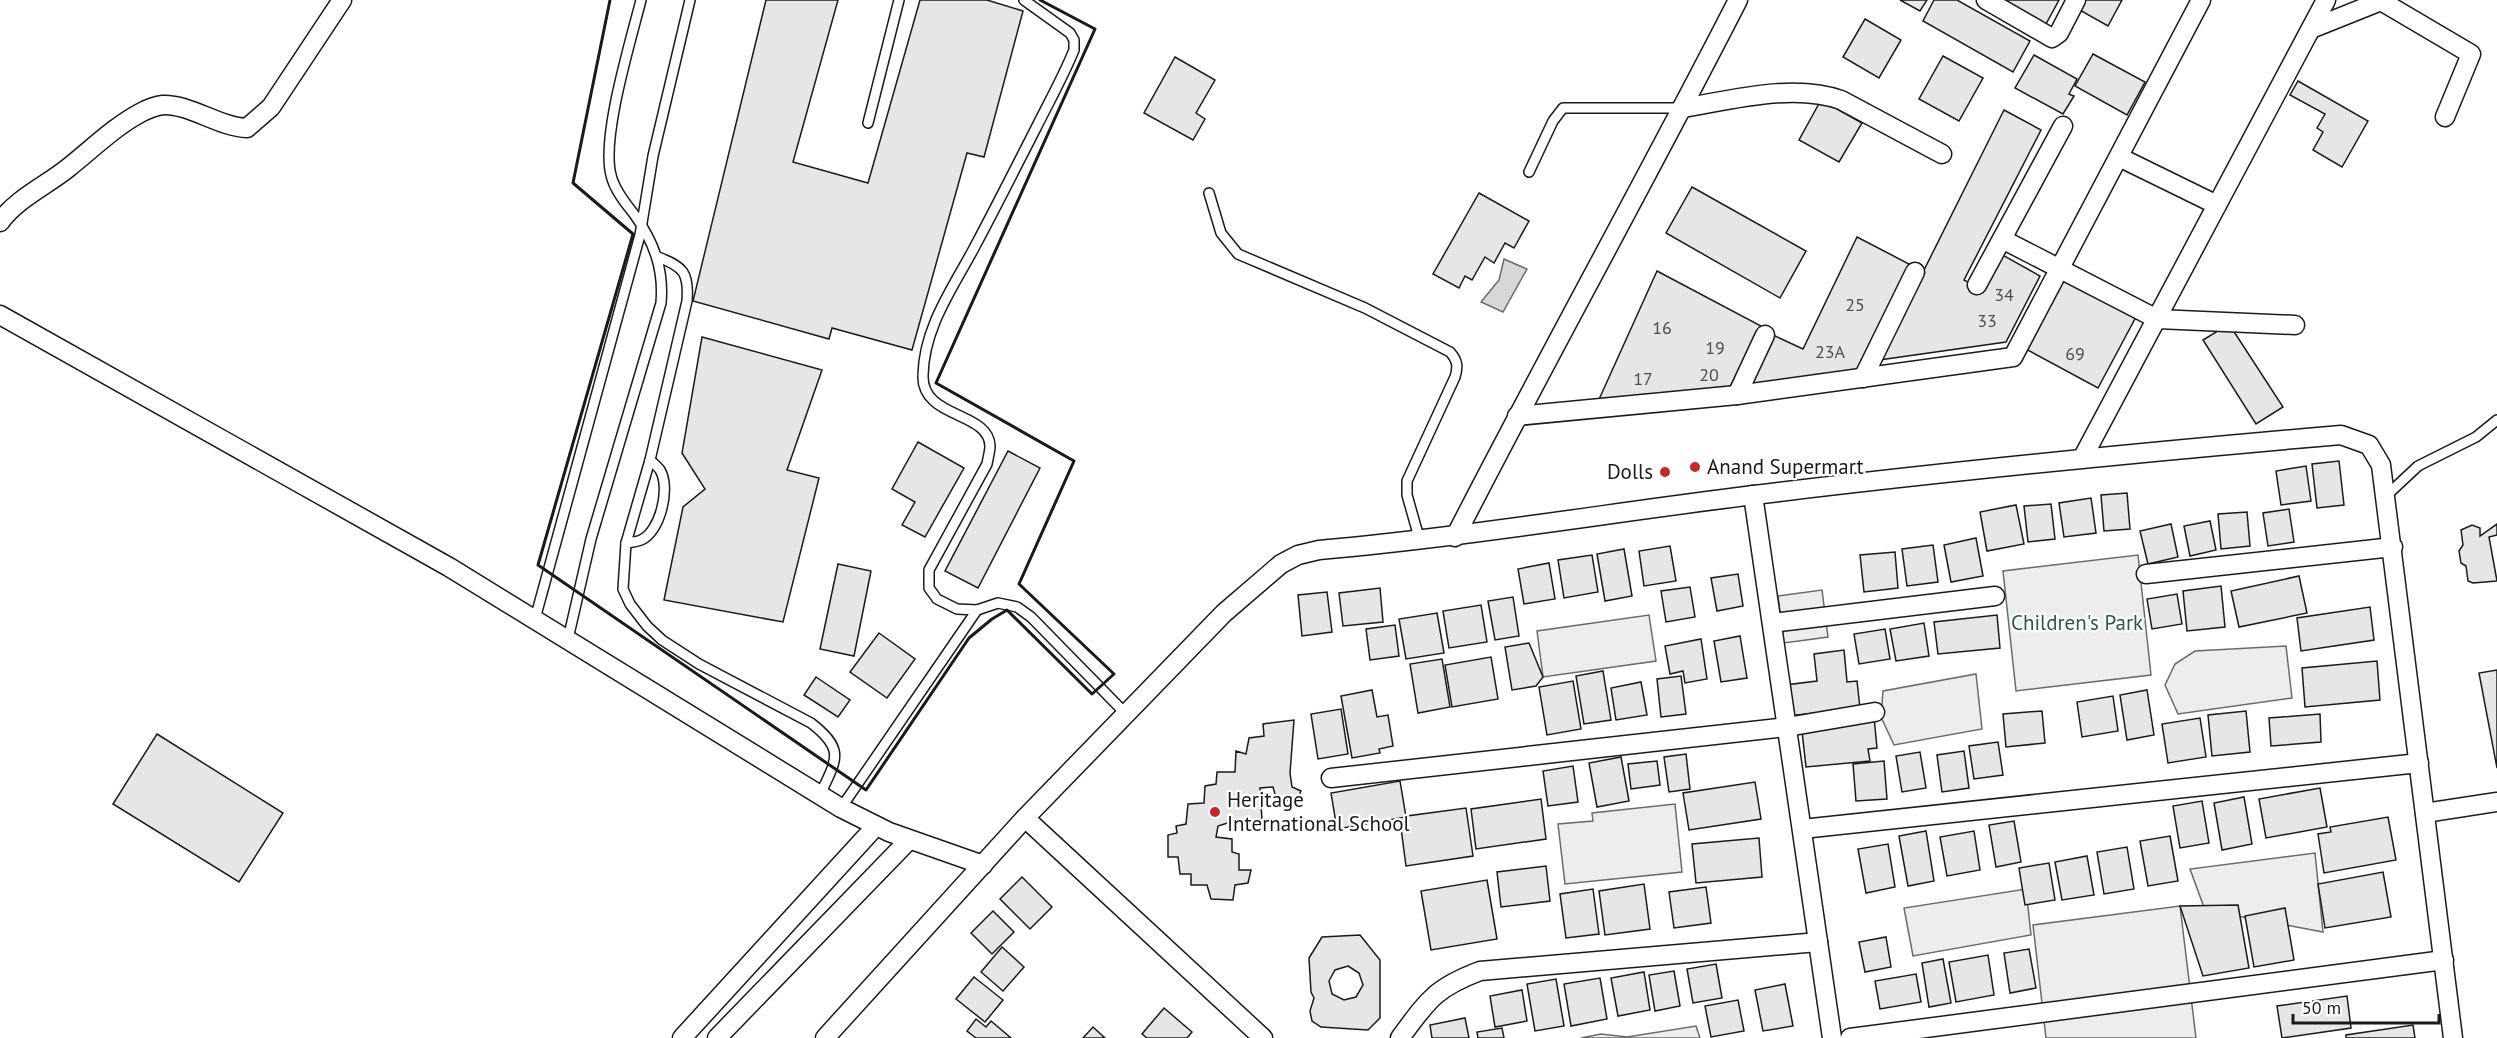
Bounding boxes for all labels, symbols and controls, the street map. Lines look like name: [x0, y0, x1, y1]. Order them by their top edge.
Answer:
house number: 34: [1994, 283, 2014, 306]
house number: 25: [1845, 293, 1865, 316]
house number: 33: [1977, 309, 1997, 332]
house number: 16: [1652, 316, 1672, 339]
house number: 19: [1705, 336, 1725, 359]
house number: 23A: [1815, 340, 1846, 363]
house number: 69: [2065, 342, 2085, 365]
house number: 20: [1699, 363, 1719, 386]
house number: 17: [1633, 367, 1653, 390]
place label: Anand Supermart: [1707, 453, 1864, 480]
place label: Dolls: [1607, 458, 1653, 485]
marker: Anand Supermart: [1688, 460, 1702, 474]
marker: Dolls: [1658, 465, 1672, 479]
park label: Children's Park: [2011, 609, 2143, 636]
place label: Heritage International School: [1227, 786, 1410, 837]
marker: Heritage International School: [1208, 805, 1222, 819]
scale bar: [2293, 987, 2438, 1025]
text: 50 m: [2302, 996, 2341, 1019]

